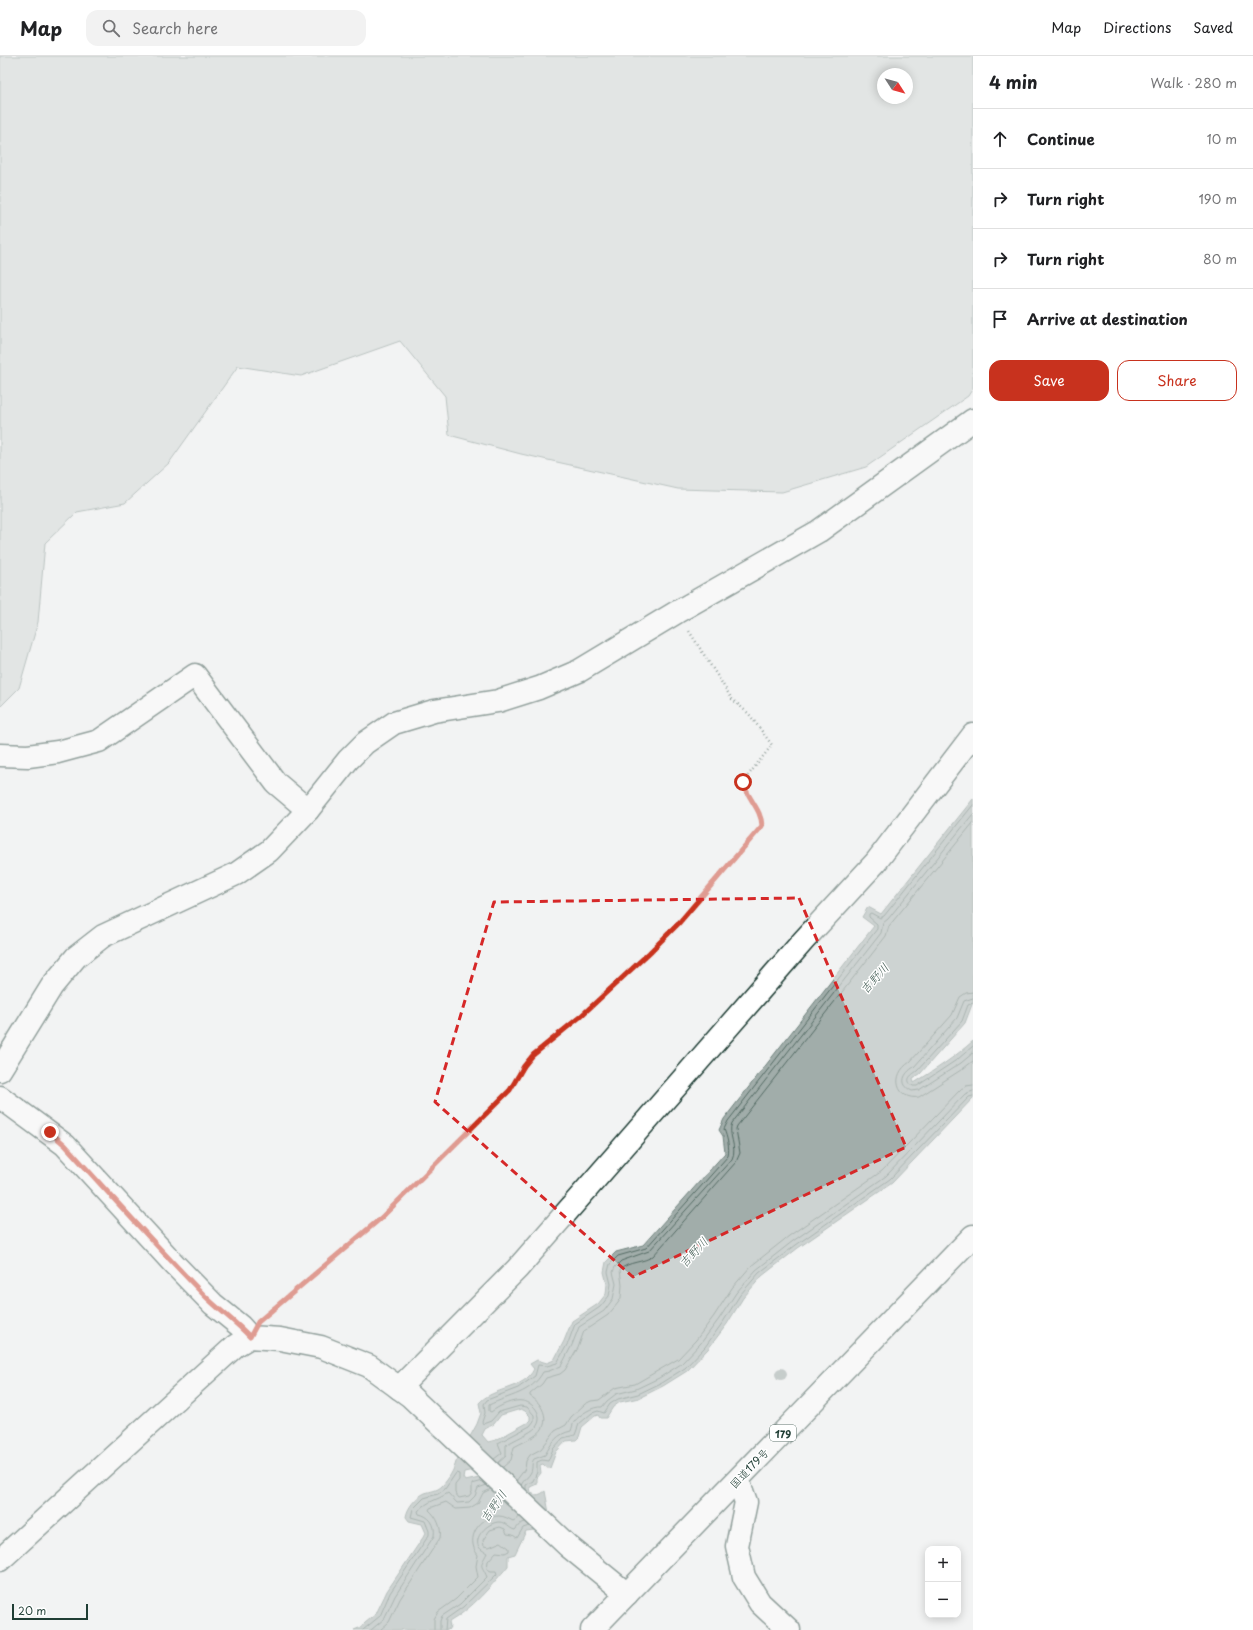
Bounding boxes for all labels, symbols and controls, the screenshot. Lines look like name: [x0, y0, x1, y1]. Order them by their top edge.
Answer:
search box: [86, 10, 366, 46]
text: Map: [20, 14, 62, 42]
text: Search here: [132, 16, 218, 39]
icon: search: [100, 17, 122, 39]
text: Map: [1051, 17, 1081, 38]
text: Directions: [1103, 17, 1171, 38]
text: Saved: [1193, 17, 1233, 38]
north arrow: [877, 68, 913, 104]
text: 4 min: [989, 69, 1037, 95]
text: Walk · 280 m: [1150, 73, 1237, 92]
text: Continue: [1027, 127, 1095, 150]
icon: ahead: [989, 128, 1011, 150]
text: 10 m: [1207, 129, 1237, 148]
text: Turn right: [1027, 187, 1104, 210]
icon: right: [989, 188, 1011, 210]
text: 190 m: [1198, 189, 1237, 208]
text: Turn right: [1027, 247, 1104, 270]
icon: right: [989, 248, 1011, 270]
text: 80 m: [1203, 249, 1237, 268]
text: Arrive at destination: [1027, 307, 1188, 330]
icon: arrive: [989, 308, 1011, 330]
button: Save: [989, 360, 1109, 401]
button: Share: [1117, 360, 1237, 401]
route start: [734, 773, 752, 791]
water label: 吉野川: [855, 959, 893, 997]
route end: [41, 1123, 59, 1141]
water label: 吉野川: [674, 1233, 712, 1271]
road number: 179: [770, 1425, 796, 1441]
street label: 国道179号: [725, 1444, 773, 1492]
water label: 吉野川: [475, 1486, 511, 1526]
map controls: [925, 1546, 961, 1618]
button: +: [925, 1546, 961, 1582]
button: −: [925, 1582, 961, 1618]
scale bar: [12, 1602, 88, 1621]
text: 20 m: [18, 1602, 46, 1619]

